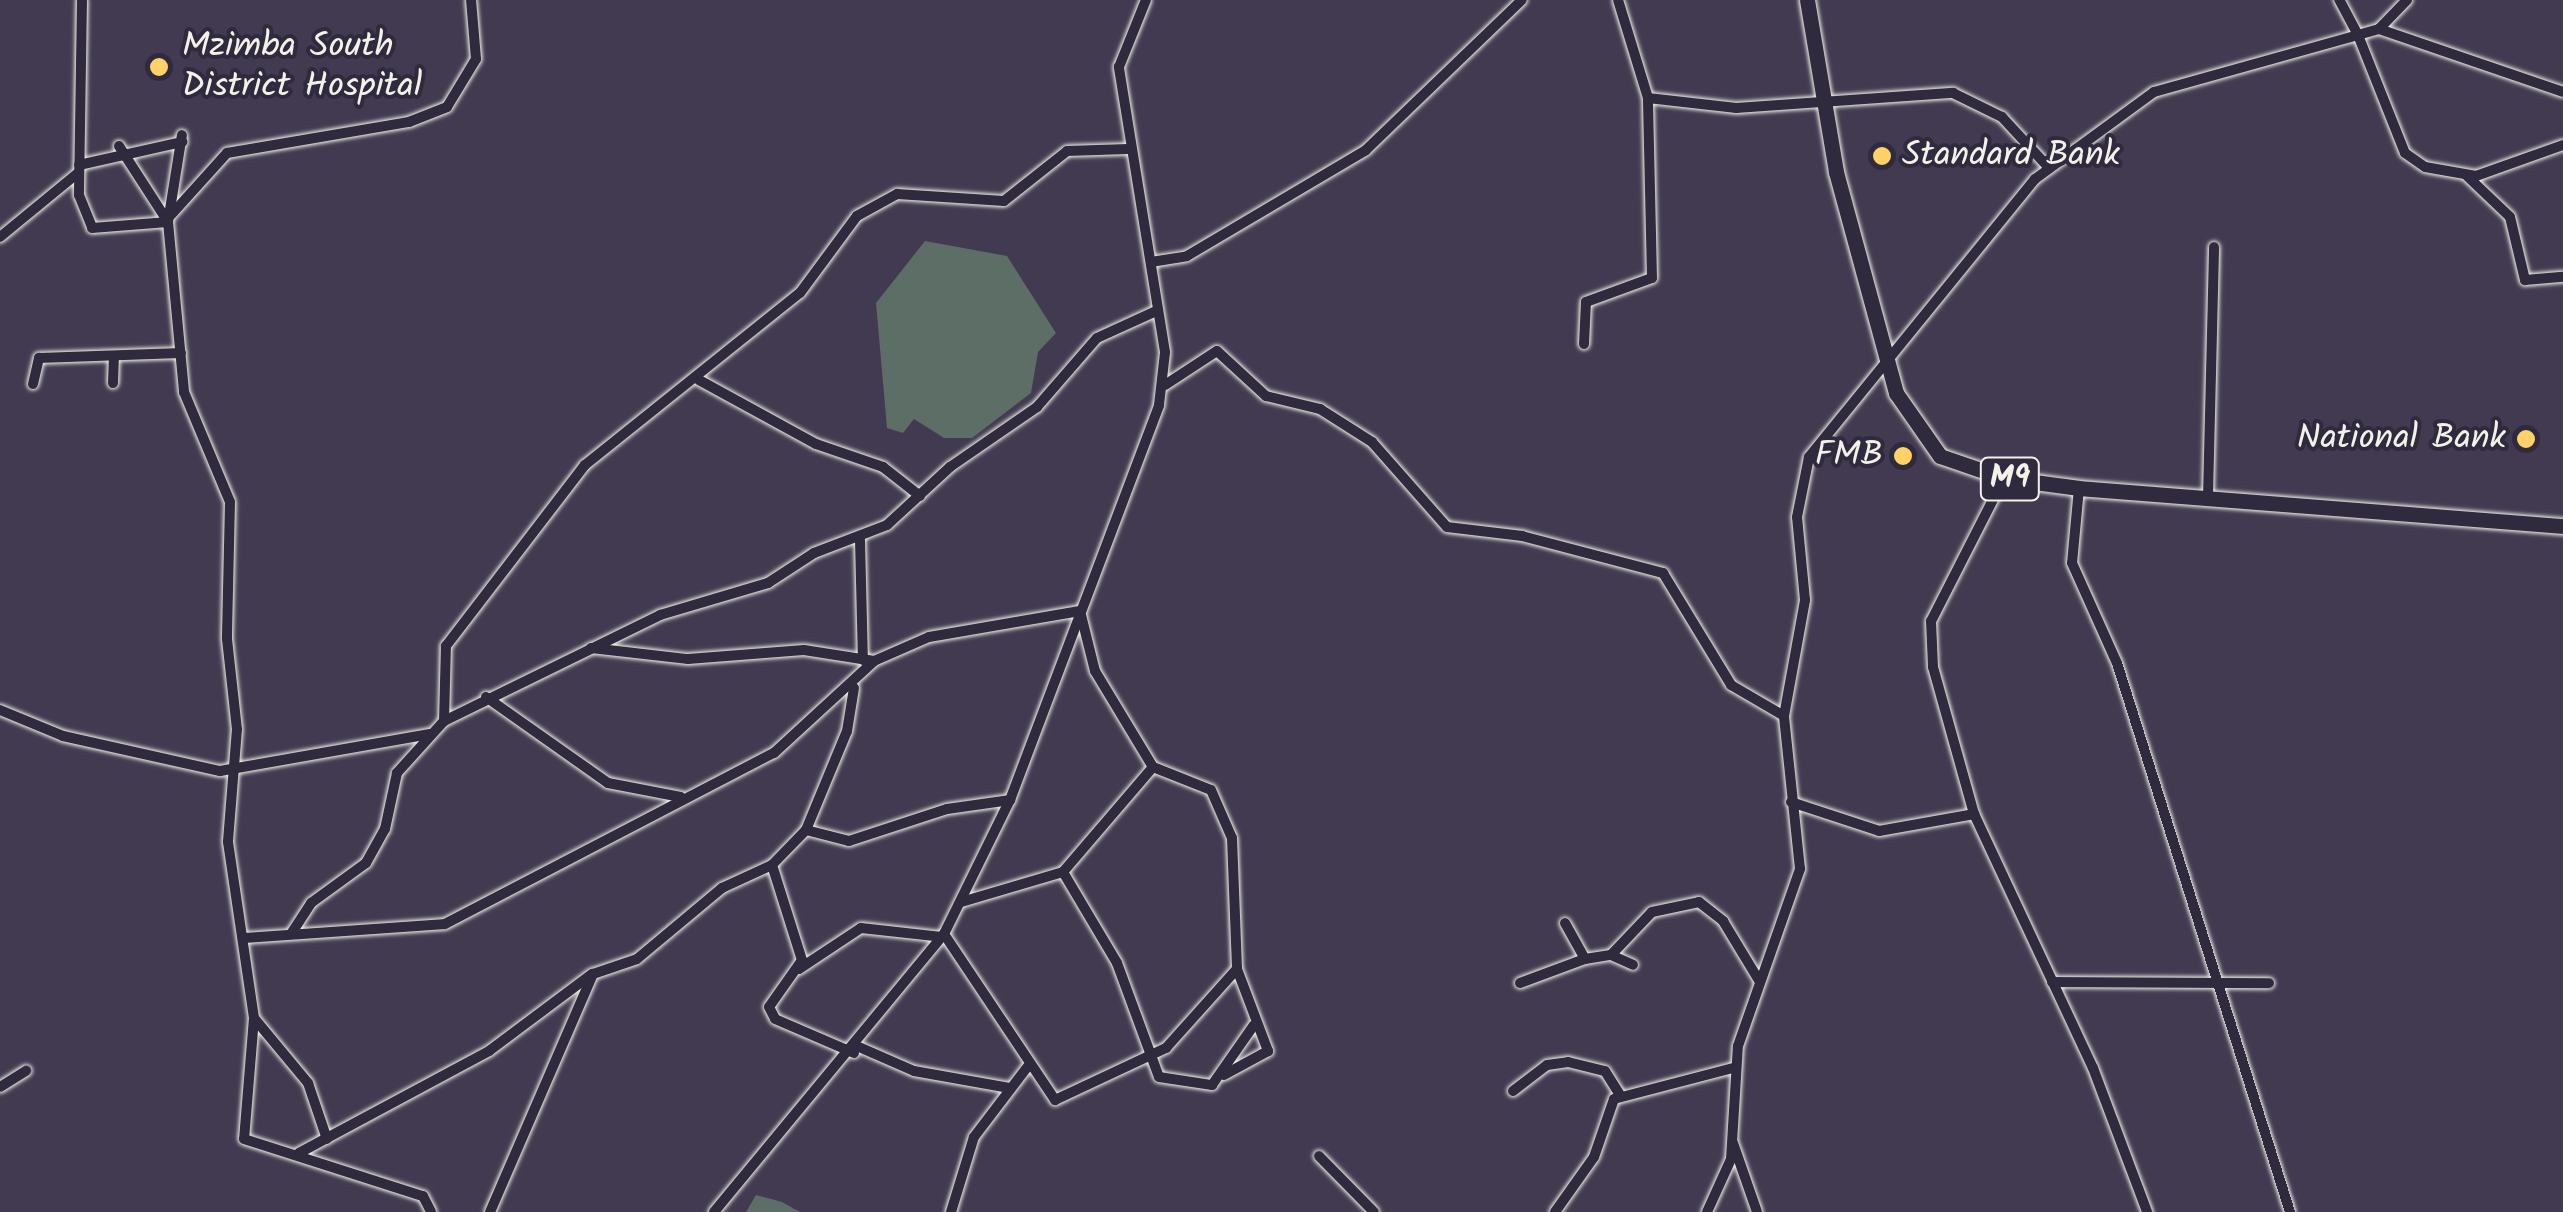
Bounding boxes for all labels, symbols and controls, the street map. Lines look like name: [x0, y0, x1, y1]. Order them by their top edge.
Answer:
place label: Mzimba South District Hospital: [182, 26, 422, 108]
marker: Mzimba South District Hospital: [146, 54, 172, 80]
place label: Standard Bank: [1902, 135, 2120, 177]
marker: Standard Bank: [1871, 145, 1893, 167]
place label: National Bank: [2297, 418, 2506, 460]
marker: National Bank: [2515, 428, 2537, 450]
place label: FMB: [1815, 435, 1883, 477]
marker: FMB: [1892, 445, 1914, 467]
road number: M9: [1978, 452, 2042, 506]

